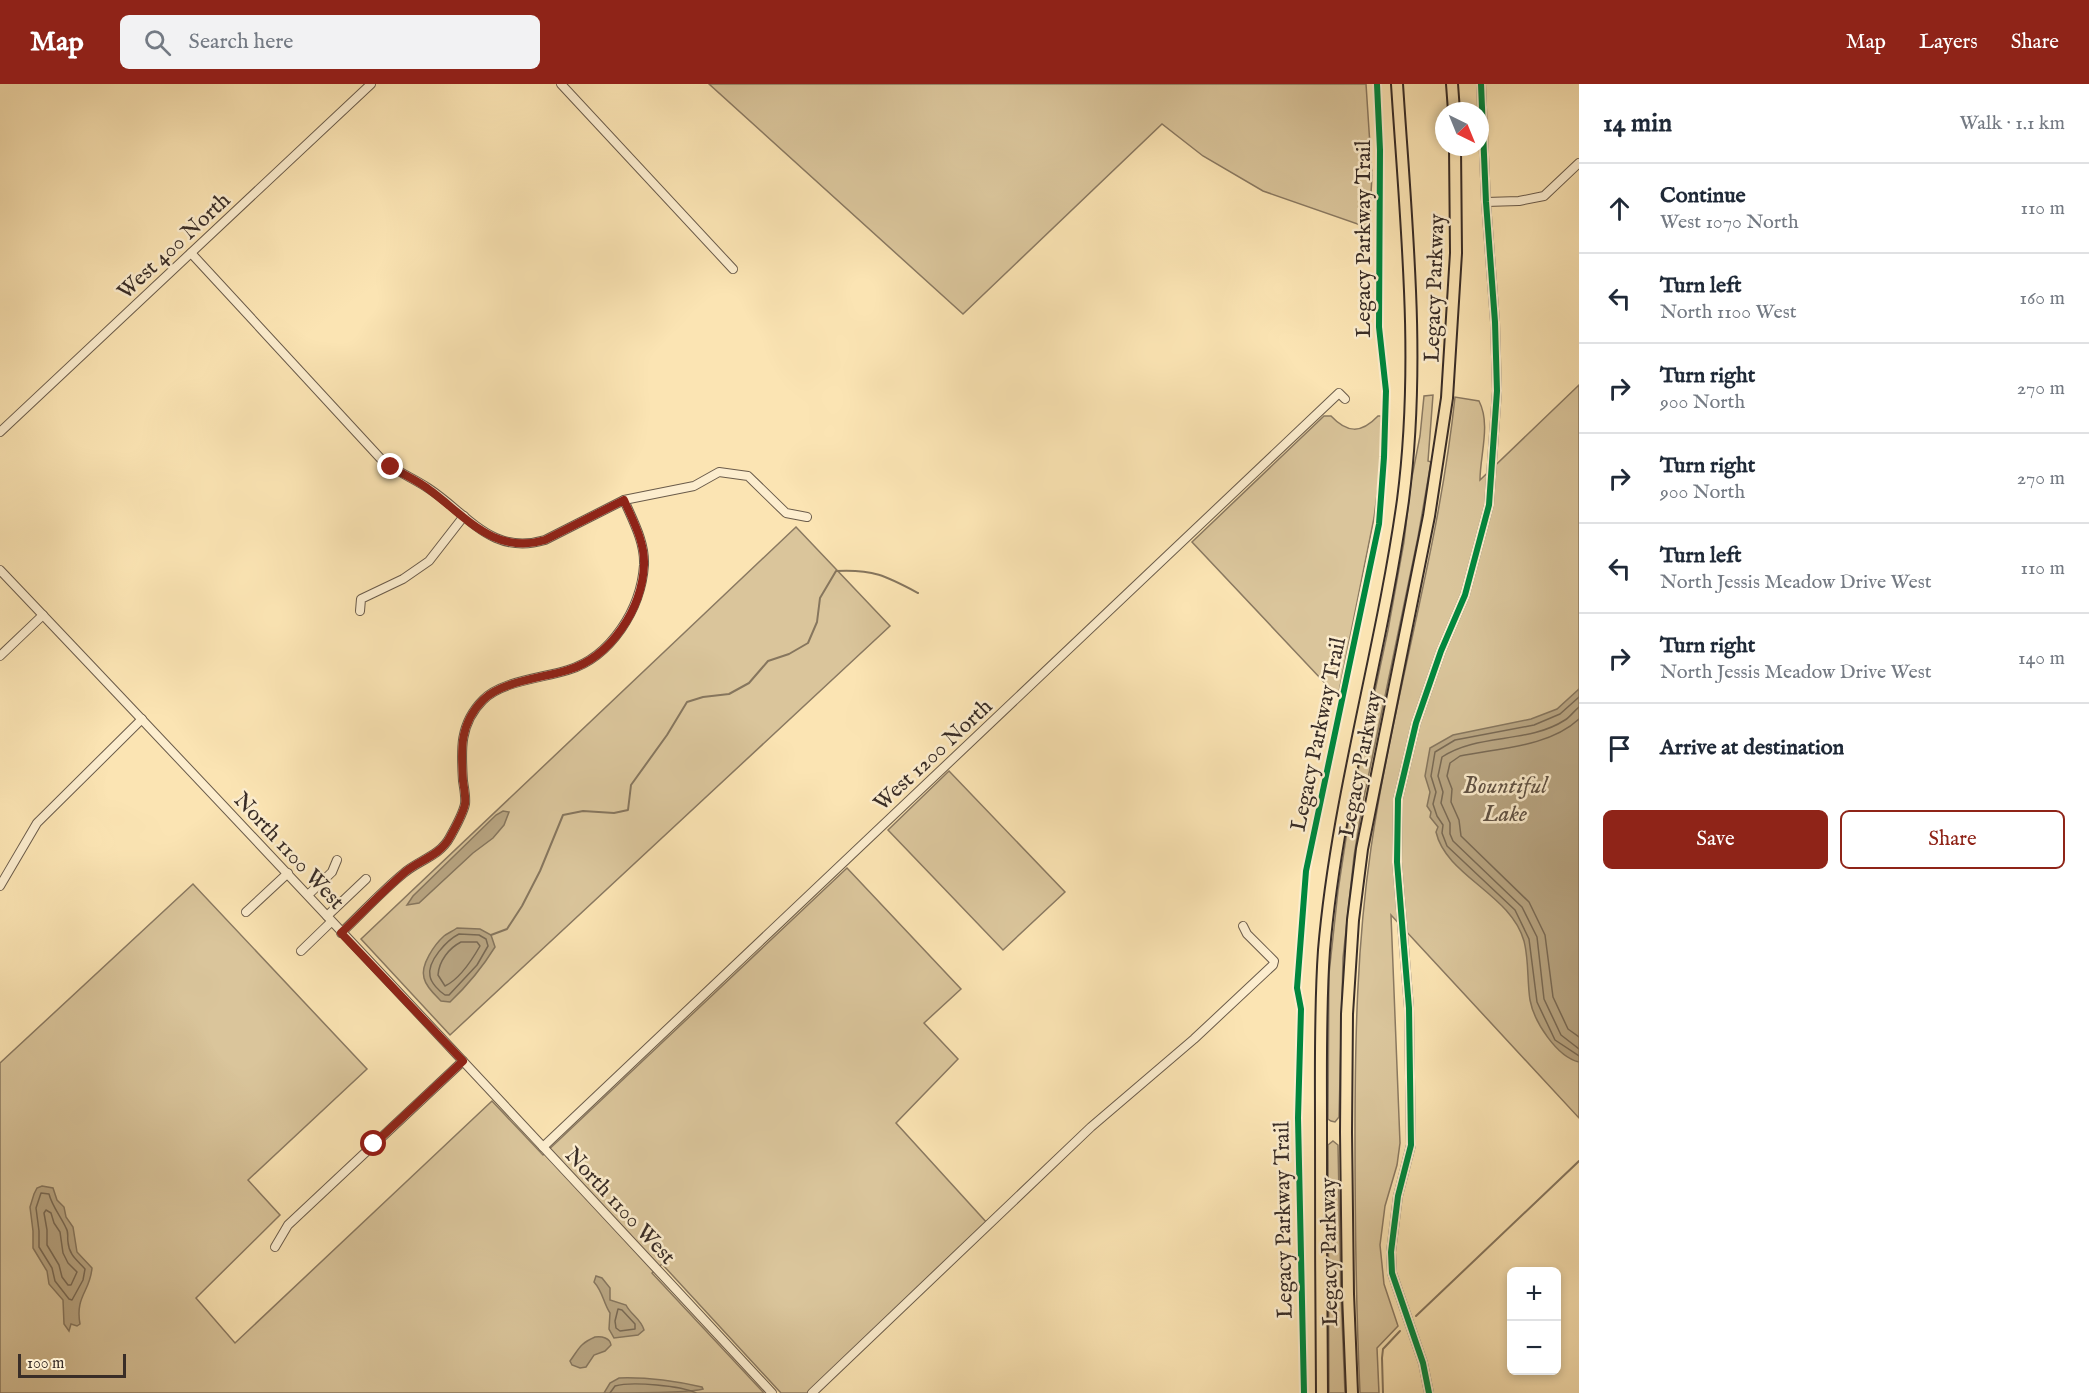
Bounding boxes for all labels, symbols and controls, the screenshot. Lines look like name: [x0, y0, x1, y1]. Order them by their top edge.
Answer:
search box: [120, 15, 540, 69]
text: Map: [30, 25, 84, 60]
icon: search: [141, 26, 174, 59]
text: Search here: [189, 28, 293, 56]
text: Map: [1846, 29, 1886, 56]
text: Layers: [1919, 29, 1978, 56]
text: Share: [2011, 29, 2059, 56]
north arrow: [1435, 102, 1489, 156]
text: 14 min: [1603, 107, 1672, 140]
text: Walk · 1.1 km: [1960, 111, 2065, 136]
street label: Legacy Parkway Trail: [1350, 140, 1378, 338]
text: Continue: [1660, 182, 1746, 210]
street label: West 400 North: [112, 187, 237, 306]
icon: ahead: [1603, 192, 1636, 225]
text: 110 m: [2021, 196, 2065, 221]
text: West 1070 North: [1660, 210, 1799, 235]
street label: Legacy Parkway: [1418, 213, 1452, 363]
text: Turn left: [1660, 272, 1742, 300]
icon: left: [1603, 282, 1636, 315]
text: 160 m: [2019, 286, 2065, 311]
text: North 1100 West: [1660, 300, 1797, 325]
text: Turn right: [1660, 362, 1755, 390]
icon: right: [1603, 372, 1636, 405]
text: 270 m: [2017, 376, 2065, 401]
text: 900 North: [1660, 390, 1745, 415]
text: Turn right: [1660, 452, 1755, 480]
route end: [377, 453, 403, 479]
icon: right: [1603, 462, 1636, 495]
text: 270 m: [2017, 466, 2065, 491]
text: 900 North: [1660, 480, 1745, 505]
text: Turn left: [1660, 542, 1742, 570]
icon: left: [1603, 552, 1636, 585]
text: 110 m: [2021, 556, 2065, 581]
text: North Jessis Meadow Drive West: [1660, 570, 1932, 595]
text: Turn right: [1660, 632, 1755, 660]
street label: Legacy Parkway Trail: [1285, 635, 1353, 834]
icon: right: [1603, 642, 1636, 675]
text: 140 m: [2018, 646, 2065, 671]
text: North Jessis Meadow Drive West: [1660, 660, 1932, 685]
street label: Legacy Parkway: [1333, 689, 1389, 840]
street label: West 1200 North: [868, 693, 999, 818]
icon: arrive: [1603, 732, 1636, 765]
text: Arrive at destination: [1660, 734, 1844, 762]
water label: Bountiful Lake: [1463, 771, 1550, 830]
street label: North 1100 West: [227, 787, 350, 916]
button: Save: [1603, 810, 1828, 869]
button: Share: [1840, 810, 2065, 869]
street label: Legacy Parkway Trail: [1268, 1121, 1300, 1319]
route start: [360, 1130, 386, 1156]
street label: North 1100 West: [558, 1142, 681, 1271]
street label: Legacy Parkway: [1315, 1177, 1345, 1327]
map controls: [1507, 1267, 1561, 1375]
button: +: [1507, 1267, 1561, 1321]
button: −: [1507, 1321, 1561, 1375]
scale bar: [18, 1351, 126, 1378]
text: 100 m: [27, 1354, 64, 1374]

